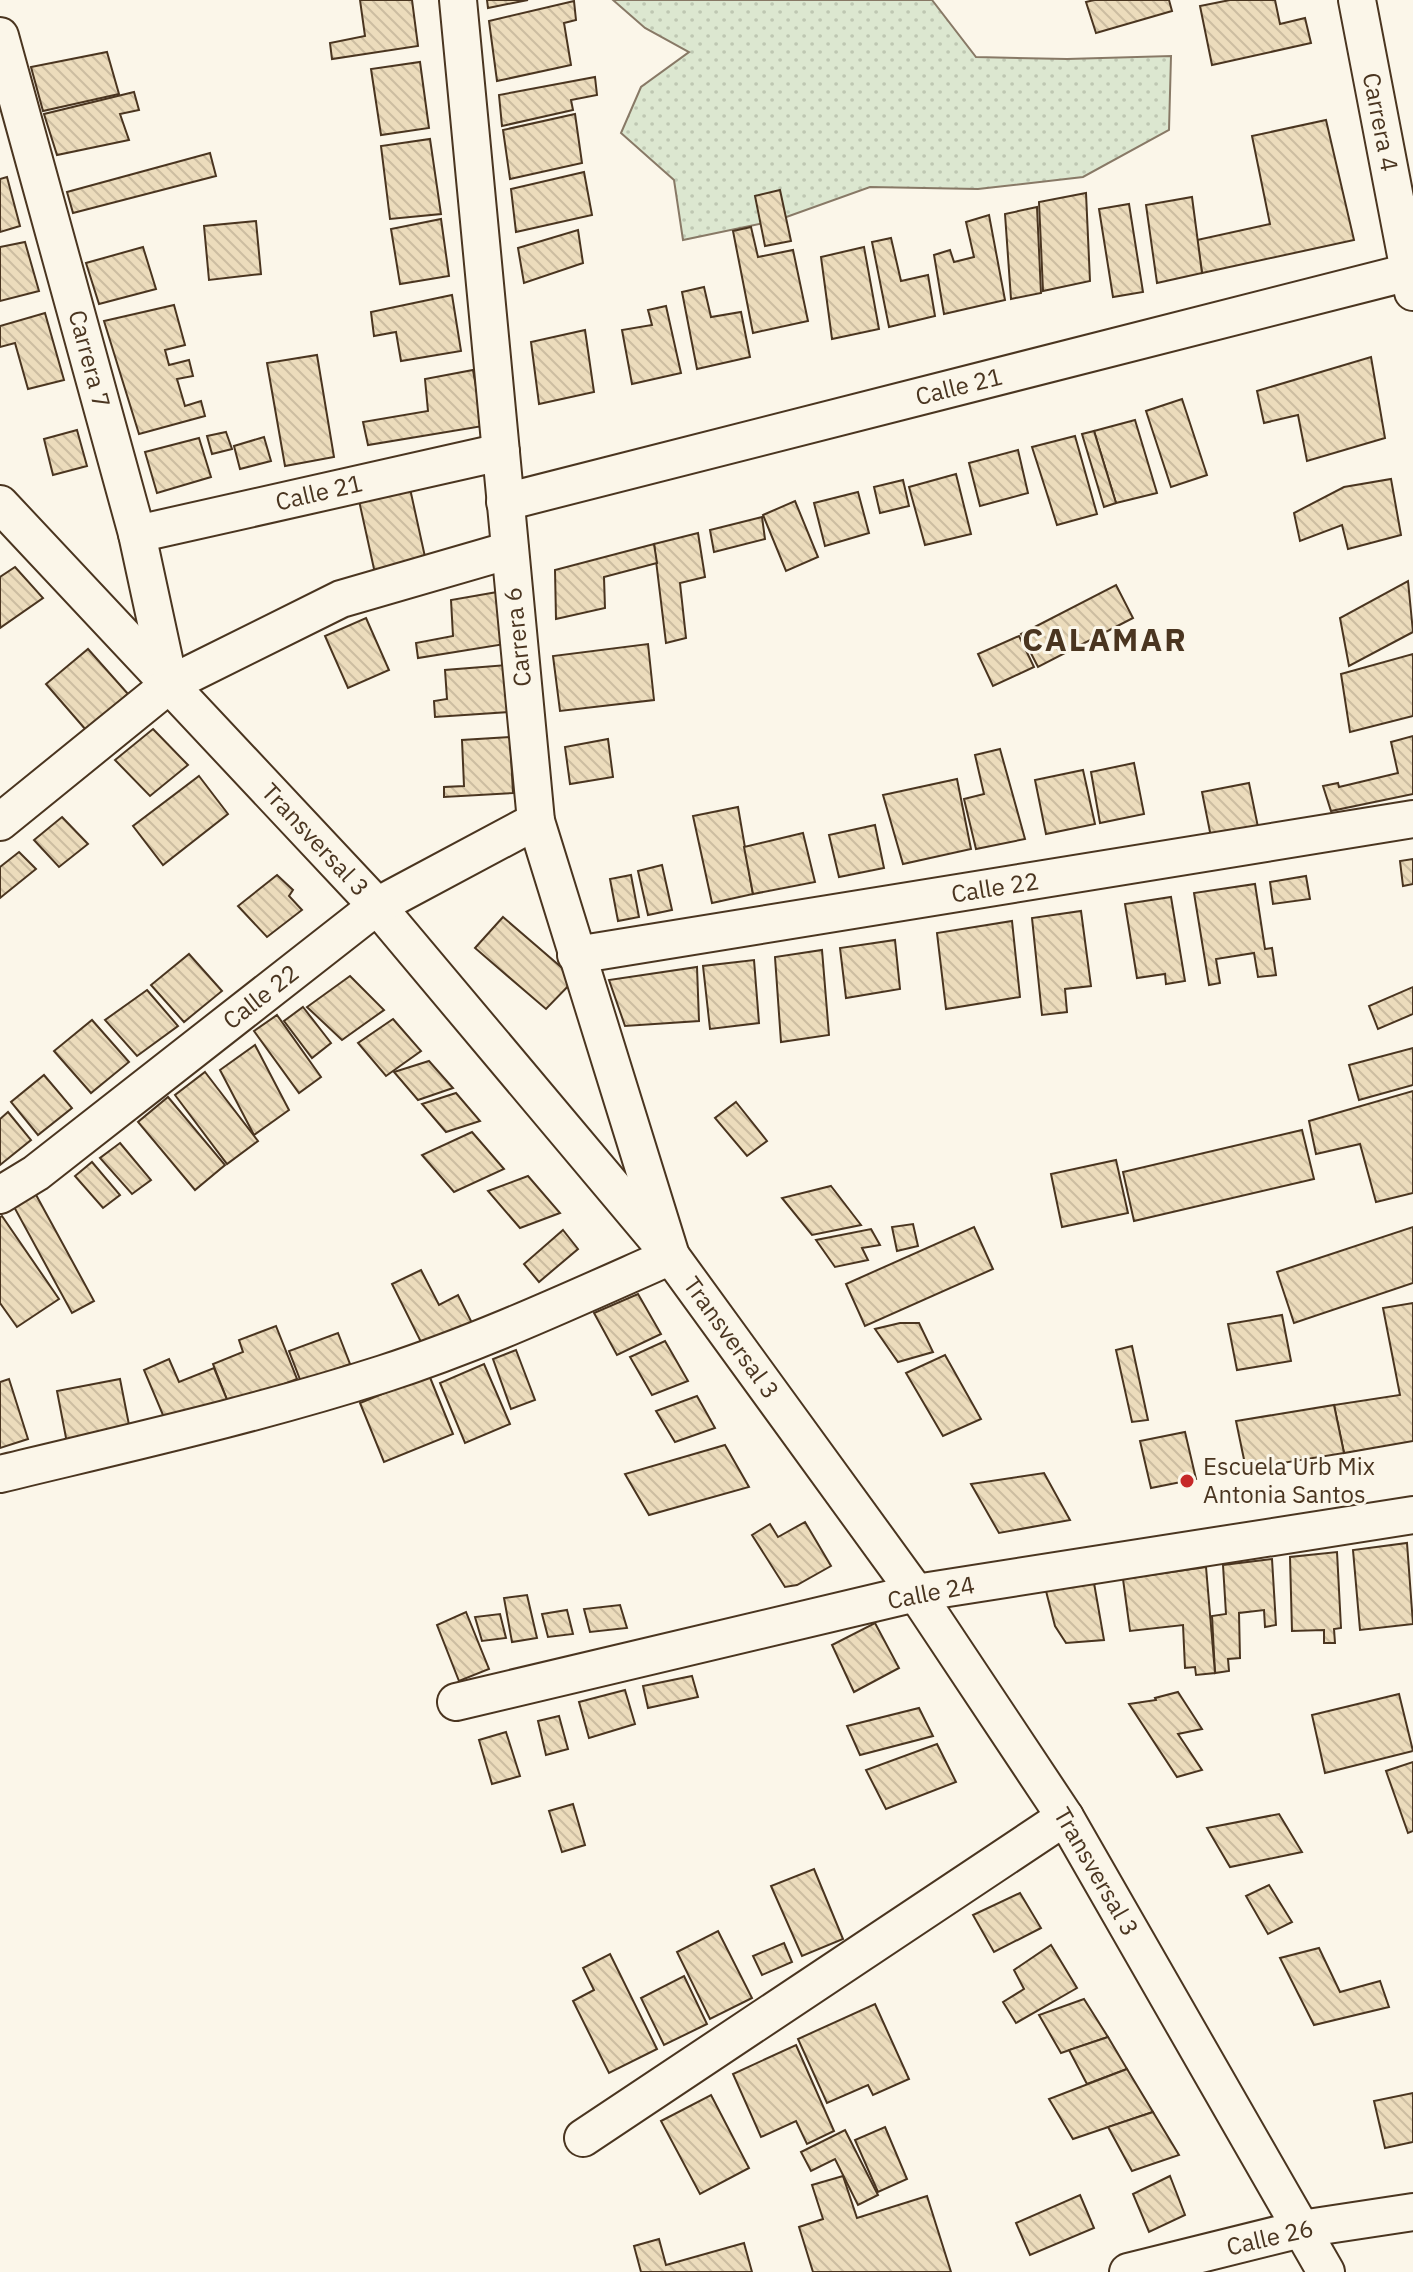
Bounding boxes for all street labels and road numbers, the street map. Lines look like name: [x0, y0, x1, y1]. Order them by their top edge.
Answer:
street label: Carrera 4: [1356, 70, 1406, 174]
street label: Carrera 7: [62, 306, 118, 411]
street label: Calle 21: [912, 360, 1005, 412]
street label: Calle 21: [272, 467, 365, 518]
street label: Carrera 6: [496, 586, 538, 688]
street label: Transversal 3: [255, 776, 376, 903]
street label: Calle 22: [949, 864, 1041, 910]
street label: Calle 22: [216, 956, 305, 1036]
street label: Transversal 3: [677, 1270, 787, 1405]
street label: Calle 24: [884, 1568, 977, 1616]
street label: Transversal 3: [1047, 1801, 1147, 1942]
street label: Calle 26: [1223, 2212, 1316, 2263]

